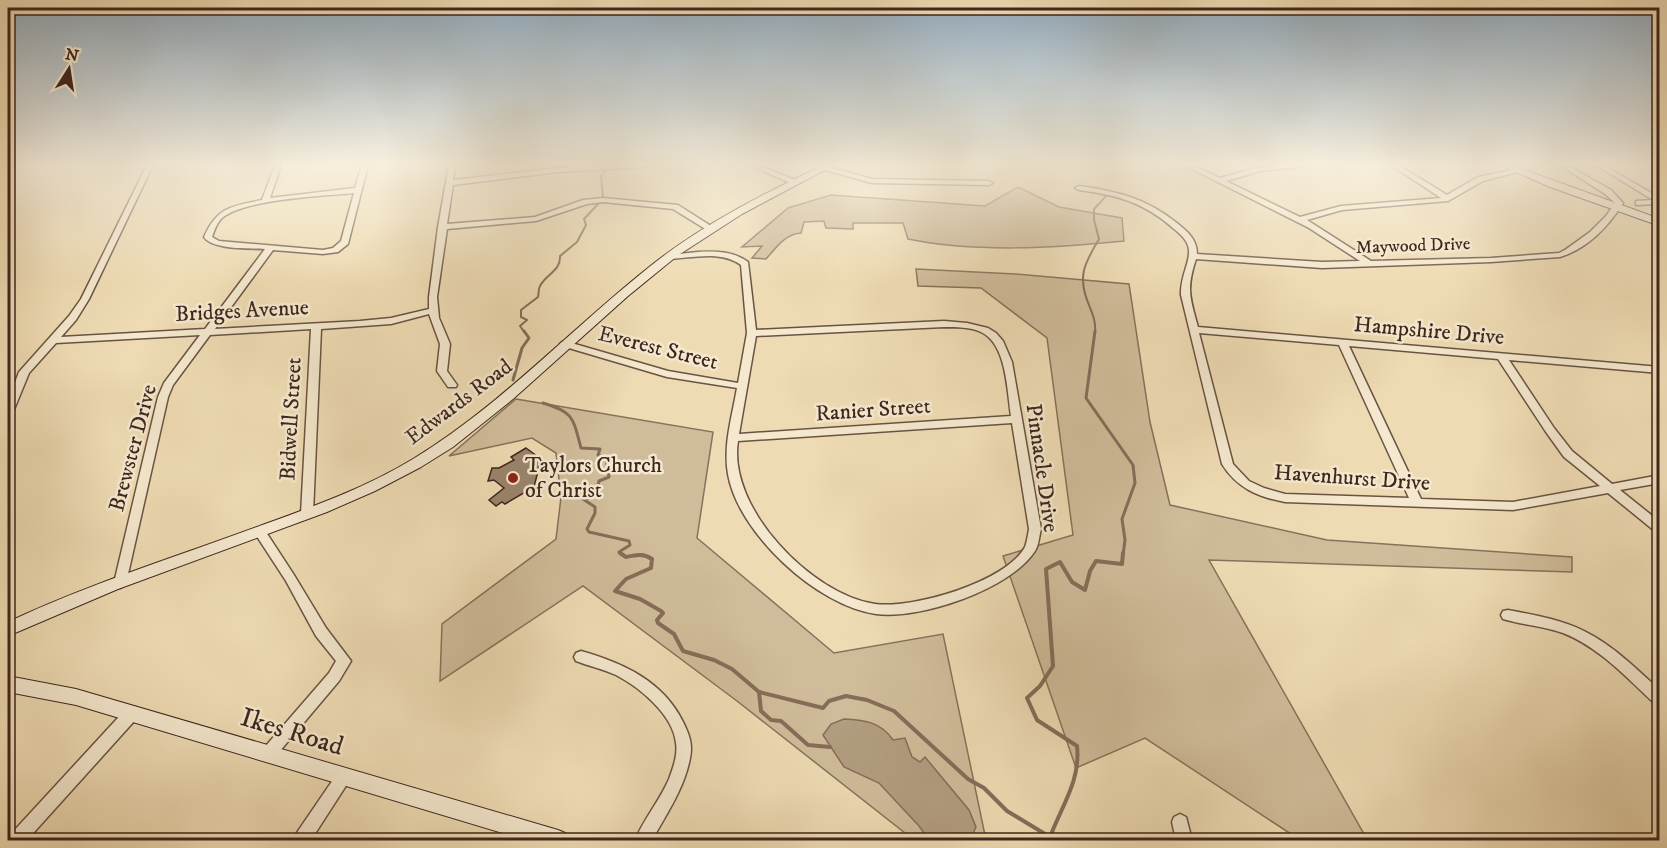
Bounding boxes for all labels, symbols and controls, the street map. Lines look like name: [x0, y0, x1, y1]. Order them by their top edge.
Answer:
north arrow: [39, 39, 99, 99]
text: N: [63, 44, 80, 66]
street label: Maywood Drive: [1355, 233, 1471, 259]
street label: Bridges Avenue: [174, 294, 310, 328]
street label: Hampshire Drive: [1353, 311, 1505, 351]
street label: Everest Street: [595, 320, 721, 376]
street label: Edwards Road: [400, 353, 518, 451]
street label: Bidwell Street: [274, 357, 308, 481]
street label: Brewster Drive: [103, 381, 163, 515]
street label: Ranier Street: [815, 393, 931, 427]
street label: Pinnacle Drive: [1020, 402, 1064, 534]
place label: Taylors Church of Christ: [525, 452, 663, 504]
street label: Havenhurst Drive: [1273, 459, 1431, 497]
marker: Taylors Church of Christ: [506, 471, 520, 485]
street label: Ikes Road: [236, 700, 348, 764]

